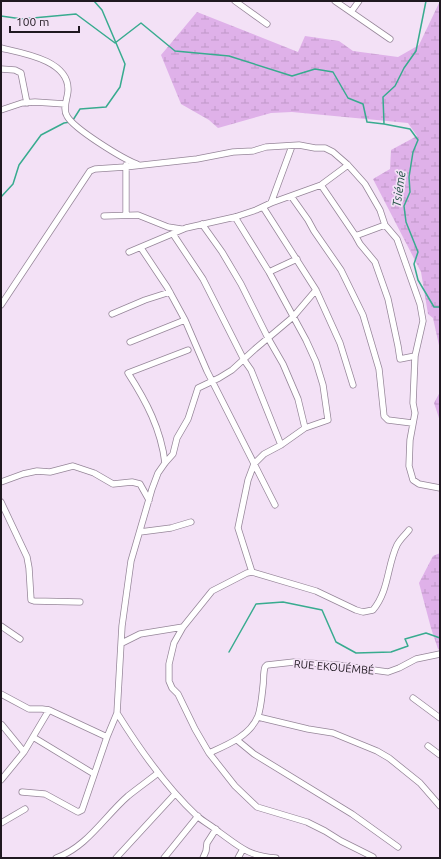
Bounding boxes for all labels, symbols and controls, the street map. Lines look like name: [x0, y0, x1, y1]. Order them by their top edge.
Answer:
scale bar: [10, 8, 79, 34]
text: 100 m: [16, 15, 49, 28]
water label: Tsiémé: [390, 170, 407, 208]
street label: RUE EKOUÉMBÉ: [293, 657, 375, 676]

